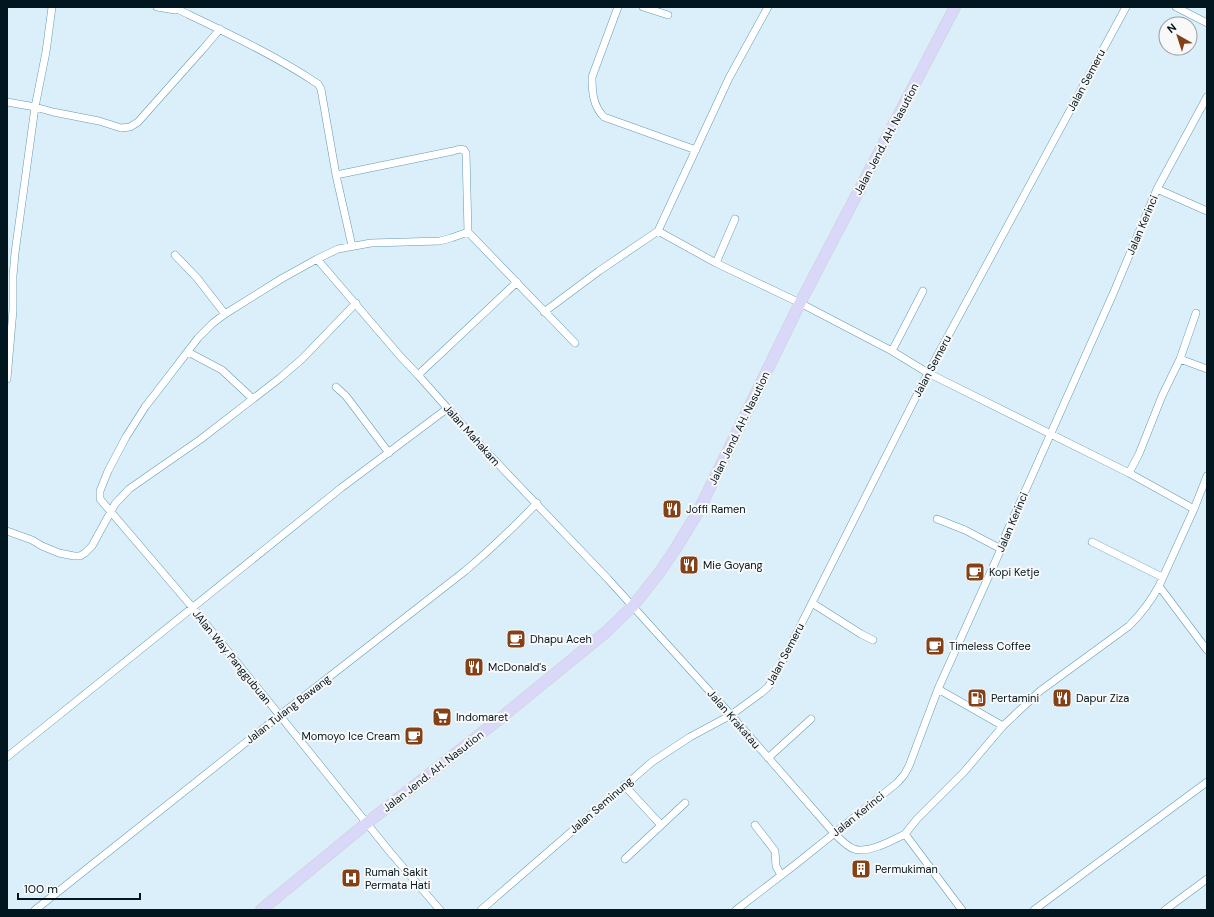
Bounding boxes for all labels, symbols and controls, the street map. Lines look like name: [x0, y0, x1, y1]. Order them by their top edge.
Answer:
north arrow: [1158, 16, 1198, 56]
text: N: [1164, 20, 1179, 36]
street label: Jalan Semeru: [1064, 47, 1108, 113]
street label: Jalan Jend. AH. Nasution: [851, 81, 921, 197]
street label: Jalan Kerinci: [1123, 193, 1161, 257]
street label: Jalan Semeru: [910, 333, 954, 399]
street label: Jalan Jend. AH. Nasution: [705, 369, 773, 487]
street label: Jalan Mahakam: [441, 401, 503, 469]
street label: Jalan Kerinci: [993, 490, 1031, 554]
restaurant icon: Joffi Ramen: [661, 498, 683, 520]
place label: Joffi Ramen: [686, 502, 746, 516]
restaurant icon: Mie Goyang: [678, 554, 700, 576]
place label: Mie Goyang: [703, 558, 763, 572]
cafe icon: Kopi Ketje: [964, 561, 986, 583]
place label: Kopi Ketje: [989, 565, 1039, 579]
street label: JAlan Way Panggubuan: [190, 607, 274, 707]
street label: Jalan Semeru: [763, 621, 807, 687]
cafe icon: Dhapu Aceh: [505, 628, 527, 650]
place label: Dhapu Aceh: [530, 632, 592, 646]
cafe icon: Timeless Coffee: [924, 635, 946, 657]
place label: Timeless Coffee: [949, 639, 1031, 653]
restaurant icon: McDonald's: [463, 656, 485, 678]
place label: McDonald's: [488, 660, 547, 674]
street label: Jalan Tulang Bawang: [243, 671, 333, 747]
street label: Jalan Krakatau: [705, 687, 763, 751]
fuel station icon: Pertamini: [966, 687, 988, 709]
restaurant icon: Dapur Ziza: [1051, 687, 1073, 709]
place label: Pertamini: [991, 691, 1039, 705]
place label: Dapur Ziza: [1076, 691, 1129, 705]
supermarket icon: Indomaret: [431, 706, 453, 728]
place label: Indomaret: [456, 710, 508, 724]
cafe icon: Momoyo Ice Cream: [403, 725, 425, 747]
street label: Jalan Jend. AH. Nasution: [380, 727, 486, 815]
place label: Momoyo Ice Cream: [301, 729, 400, 743]
street label: Jalan Seminung: [566, 774, 636, 836]
street label: Jalan Kerinci: [829, 789, 887, 839]
building icon: Permukiman: [850, 858, 872, 880]
place label: Permukiman: [875, 862, 938, 876]
place label: Rumah Sakit Permata Hati: [365, 865, 431, 892]
hospital icon: Rumah Sakit Permata Hati: [340, 867, 362, 889]
scale bar: [18, 875, 140, 901]
text: 100 m: [24, 881, 58, 897]

